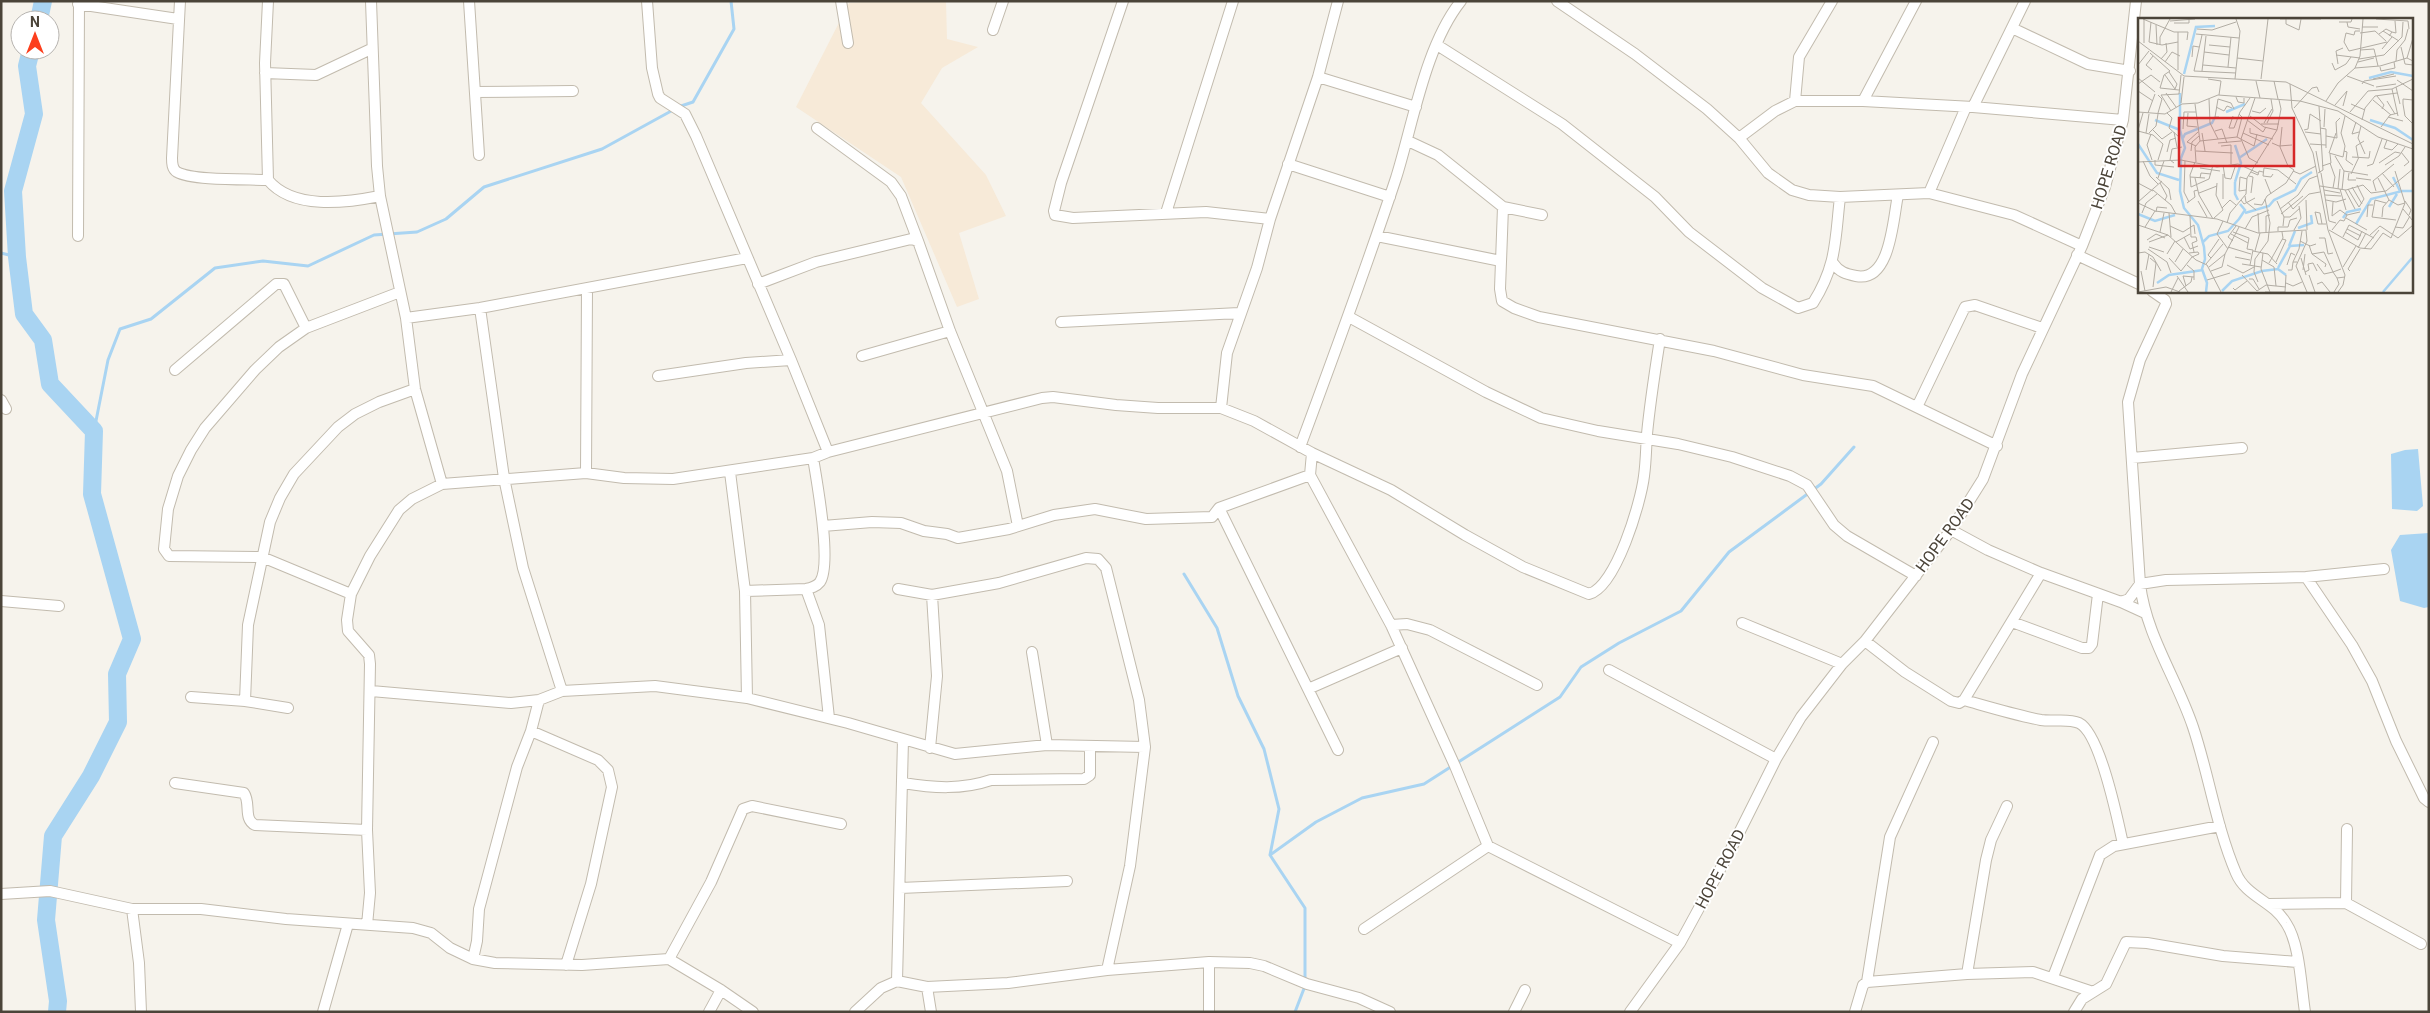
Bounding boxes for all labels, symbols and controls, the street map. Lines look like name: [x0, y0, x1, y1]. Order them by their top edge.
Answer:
north arrow: [10, 10, 60, 60]
text: N: [30, 14, 40, 30]
inset map: [2138, 18, 2412, 292]
street label: HOPE ROAD: [2087, 123, 2131, 211]
street label: HOPE ROAD: [1912, 494, 1978, 576]
street label: HOPE ROAD: [1691, 826, 1749, 912]

